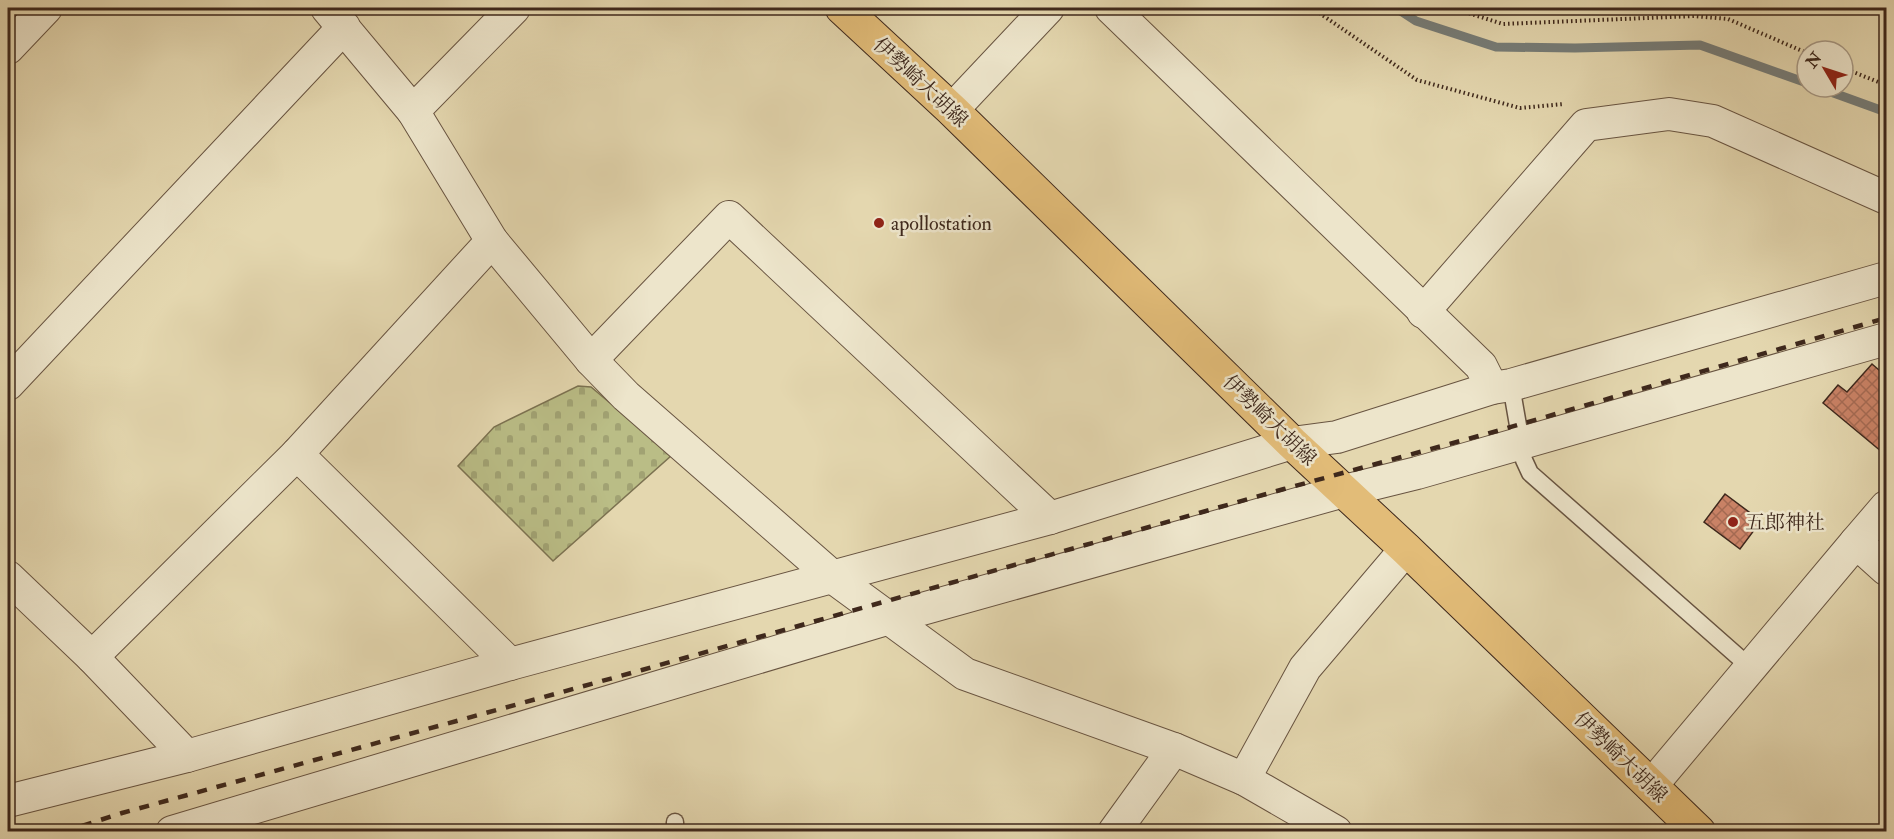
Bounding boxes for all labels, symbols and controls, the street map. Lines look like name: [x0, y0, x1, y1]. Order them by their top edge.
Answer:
street label: 伊勢崎大胡線: [868, 32, 973, 132]
north arrow: [1795, 39, 1855, 99]
text: N: [1801, 48, 1827, 73]
place label: apollostation: [891, 211, 992, 237]
marker: apollostation: [872, 216, 886, 230]
street label: 伊勢崎大胡線: [1218, 370, 1321, 471]
place label: 五郎神社: [1745, 510, 1825, 535]
marker: 五郎神社: [1726, 515, 1740, 529]
street label: 伊勢崎大胡線: [1569, 707, 1672, 808]

